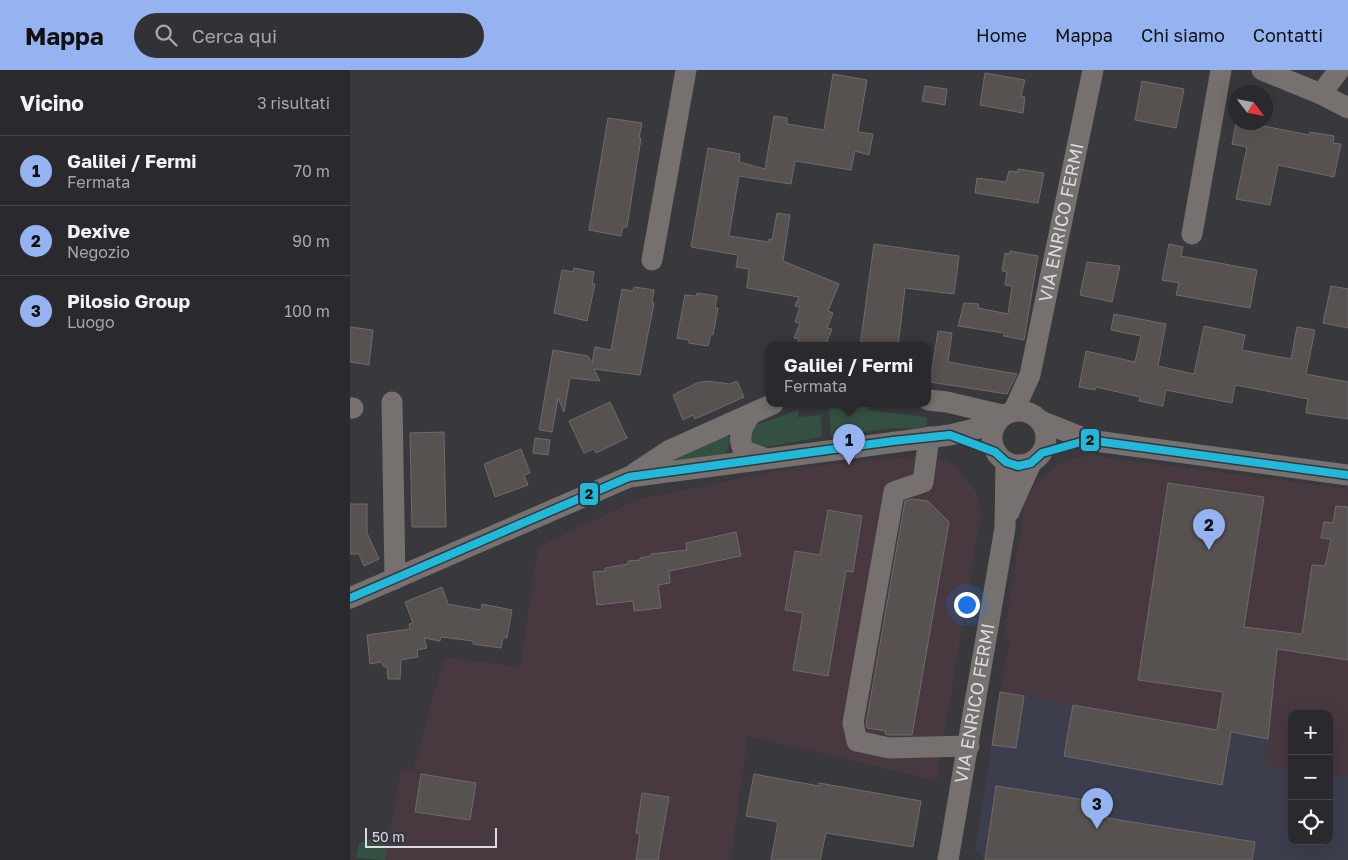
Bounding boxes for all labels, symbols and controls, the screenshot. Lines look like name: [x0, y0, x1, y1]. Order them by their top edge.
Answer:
search box: [134, 13, 484, 58]
text: Mappa: [25, 21, 104, 50]
icon: search: [152, 21, 180, 49]
text: Cerca qui: [192, 24, 277, 47]
text: Home: [976, 24, 1027, 46]
text: Mappa: [1055, 24, 1113, 46]
text: Chi siamo: [1141, 24, 1225, 46]
text: Contatti: [1253, 24, 1323, 46]
north arrow: [1228, 85, 1273, 130]
text: Vicino: [20, 90, 84, 116]
text: 3 risultati: [257, 93, 330, 113]
street label: VIA ENRICO FERMI: [1033, 141, 1088, 304]
text: Galilei / Fermi: [67, 149, 196, 172]
text: 1: [32, 161, 40, 181]
text: 70 m: [293, 161, 330, 181]
text: Fermata: [67, 172, 130, 192]
text: Dexive: [67, 219, 130, 242]
text: 2: [31, 231, 41, 251]
text: 90 m: [292, 231, 330, 251]
text: Negozio: [67, 242, 130, 262]
text: Pilosio Group: [67, 289, 190, 312]
text: 3: [31, 301, 41, 321]
text: 100 m: [284, 301, 330, 321]
text: Luogo: [67, 312, 115, 332]
popup: [766, 342, 931, 407]
text: Galilei / Fermi: [784, 353, 913, 376]
text: Fermata: [784, 376, 847, 396]
pin: 1: [833, 424, 865, 465]
line badge: 2: [1080, 428, 1100, 452]
text: 2: [1086, 431, 1095, 448]
line badge: 2: [579, 482, 599, 506]
text: 2: [585, 485, 594, 502]
pin: 2: [1193, 509, 1225, 550]
your location: [954, 592, 980, 618]
street label: VIA ENRICO FERMI: [949, 621, 998, 785]
map controls: [1288, 710, 1333, 845]
button: +: [1288, 710, 1333, 755]
button: −: [1288, 755, 1333, 800]
pin: 3: [1081, 788, 1113, 829]
button: locate: [1288, 800, 1333, 845]
scale bar: [365, 825, 498, 848]
text: 50 m: [372, 828, 405, 845]

